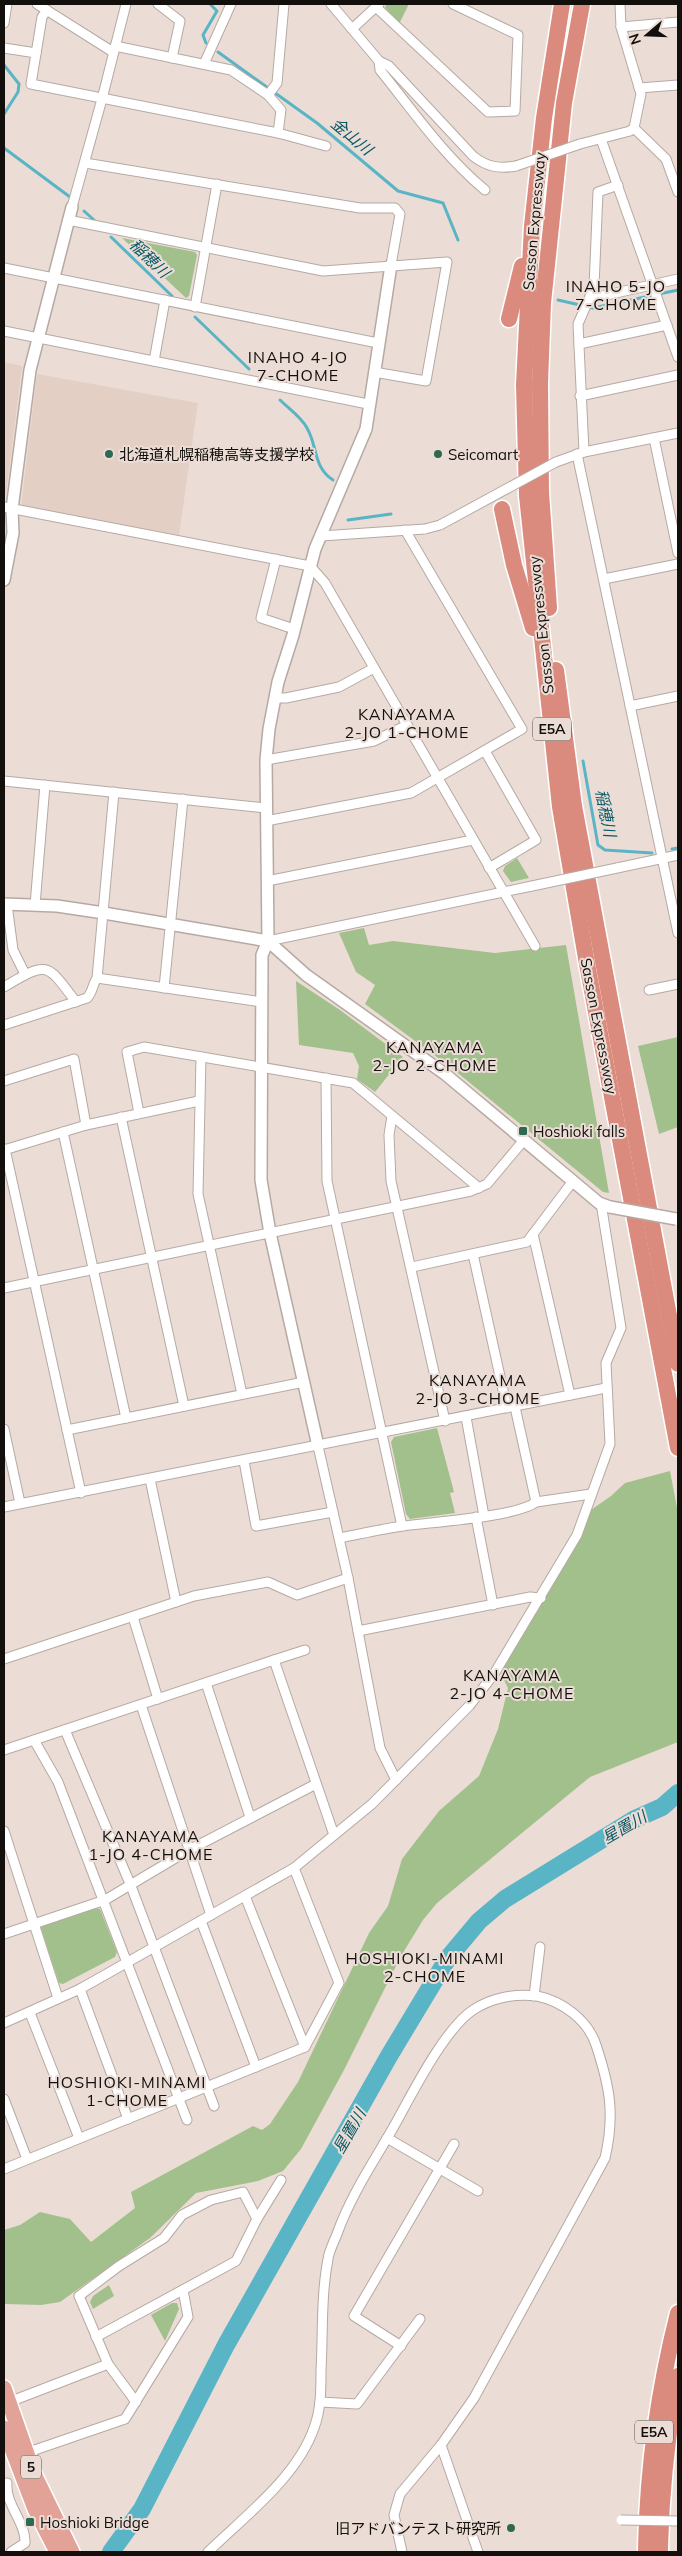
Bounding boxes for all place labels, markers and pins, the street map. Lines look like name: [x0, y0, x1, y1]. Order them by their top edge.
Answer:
place label: 北海道札幌稲穂高等支援学校: [119, 445, 314, 464]
place label: Seicomart: [448, 445, 518, 464]
marker: 北海道札幌稲穂高等支援学校: [103, 448, 115, 460]
marker: Seicomart: [432, 448, 444, 460]
place label: Hoshioki falls: [533, 1122, 625, 1141]
marker: Hoshioki falls: [517, 1125, 529, 1137]
place label: Hoshioki Bridge: [40, 2513, 149, 2532]
marker: Hoshioki Bridge: [24, 2516, 36, 2528]
place label: 旧アドバンテスト研究所: [335, 2519, 501, 2538]
marker: 旧アドバンテスト研究所: [505, 2522, 517, 2534]

